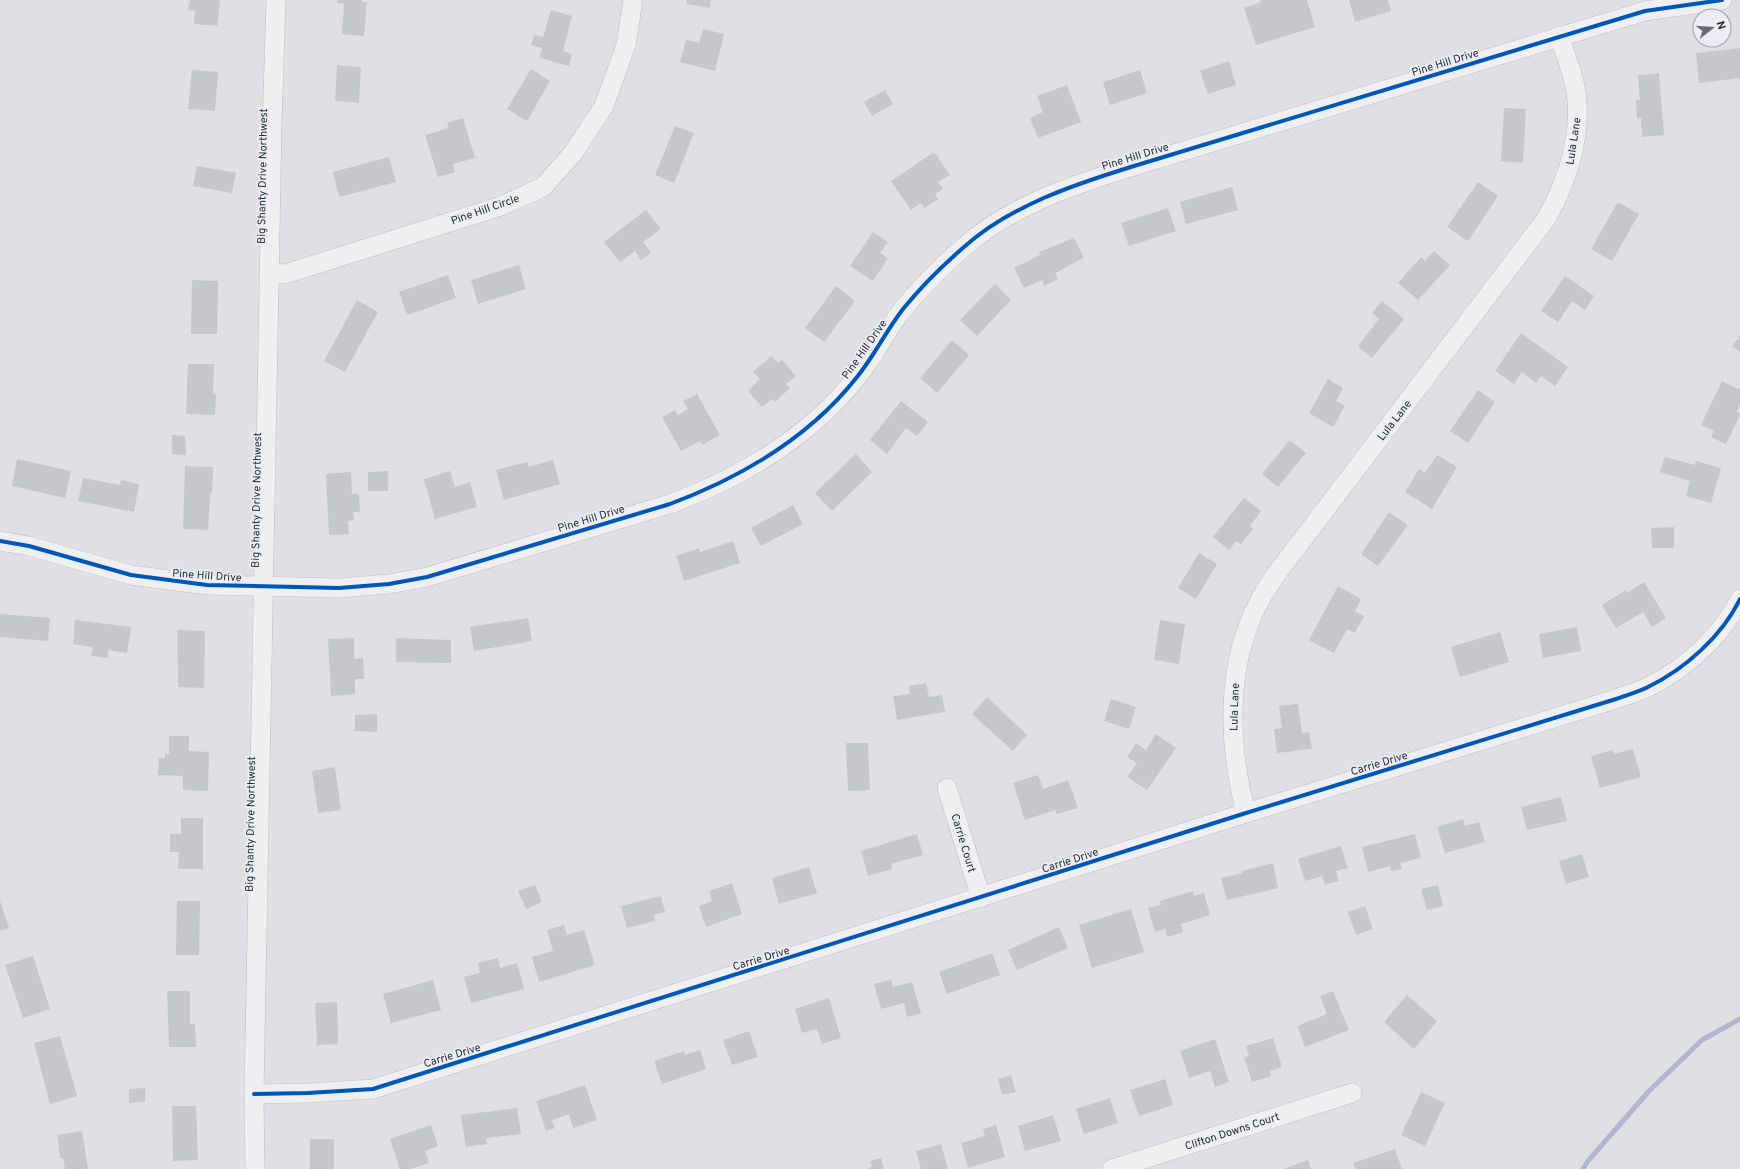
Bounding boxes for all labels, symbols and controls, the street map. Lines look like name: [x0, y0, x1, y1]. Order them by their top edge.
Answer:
north arrow: [1692, 8, 1732, 48]
text: N: [1713, 20, 1728, 31]
street label: Pine Hill Drive: [1410, 46, 1481, 80]
street label: Big Shanty Drive Northwest: [255, 108, 271, 244]
street label: Lula Lane: [1563, 116, 1585, 166]
street label: Pine Hill Drive: [1100, 140, 1171, 174]
street label: Pine Hill Circle: [449, 192, 522, 228]
street label: Pine Hill Drive: [839, 317, 891, 382]
street label: Lula Lane: [1375, 397, 1415, 444]
street label: Big Shanty Drive Northwest: [249, 432, 265, 568]
street label: Pine Hill Drive: [556, 502, 627, 536]
street label: Pine Hill Drive: [172, 567, 242, 585]
street label: Lula Lane: [1227, 683, 1243, 731]
street label: Carrie Drive: [1349, 749, 1410, 779]
street label: Big Shanty Drive Northwest: [243, 756, 259, 892]
street label: Carrie Court: [947, 812, 979, 874]
street label: Carrie Drive: [1040, 845, 1101, 877]
street label: Carrie Drive: [731, 944, 792, 974]
street label: Carrie Drive: [422, 1041, 483, 1071]
street label: Clifton Downs Court: [1183, 1110, 1281, 1154]

